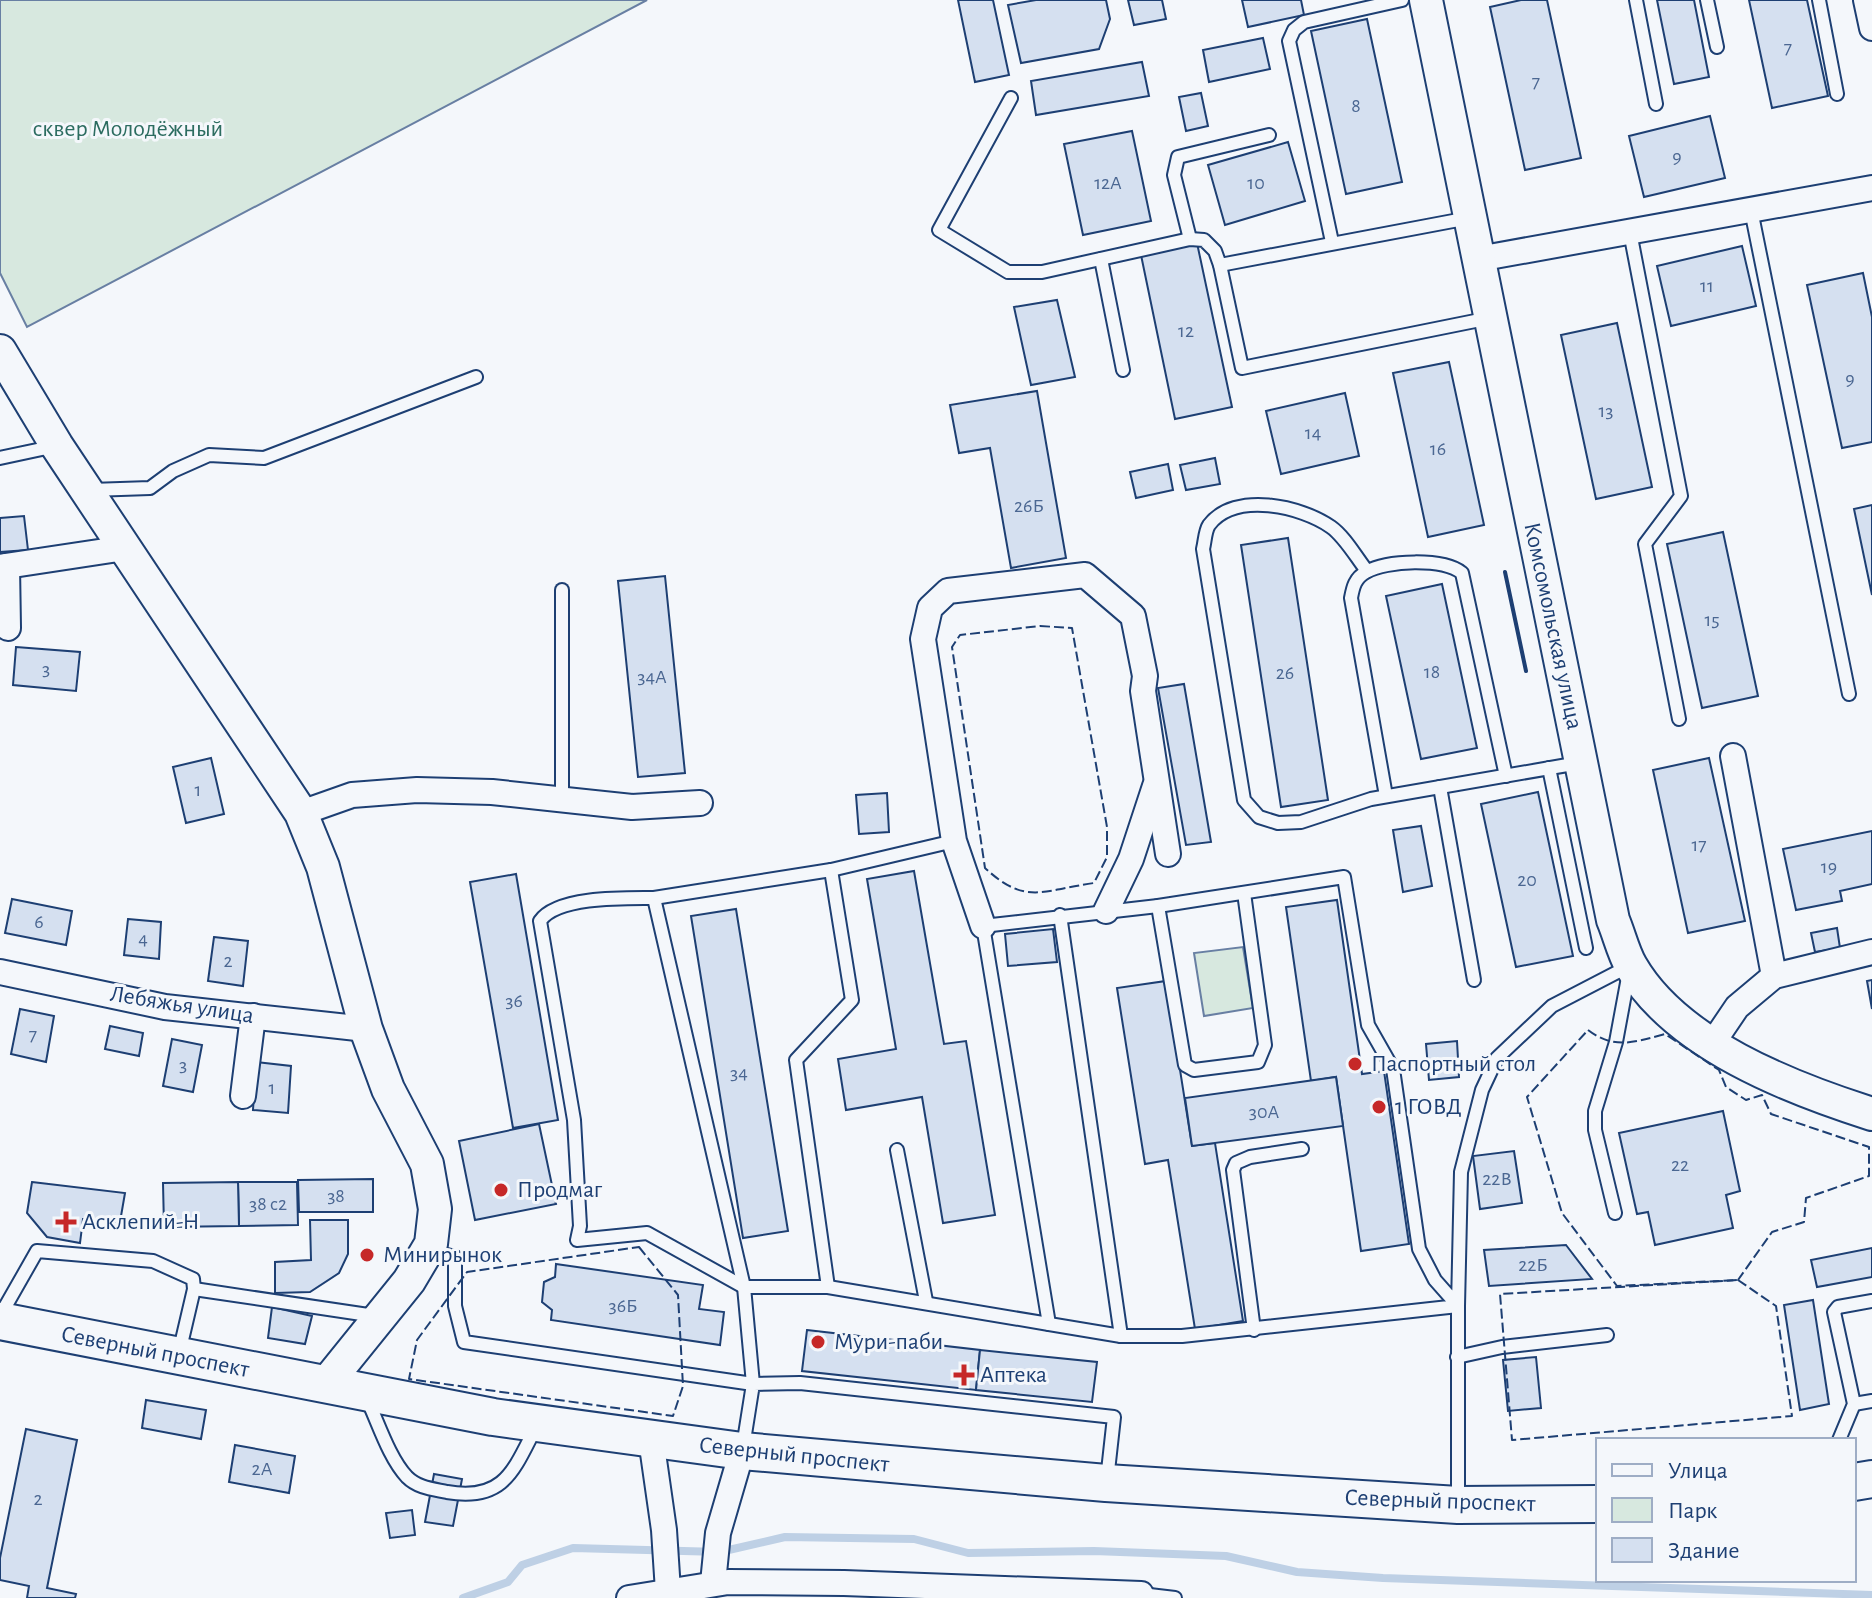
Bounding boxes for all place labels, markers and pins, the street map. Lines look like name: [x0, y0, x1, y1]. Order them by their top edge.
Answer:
place label: Паспортный стол: [1371, 1052, 1536, 1076]
marker: Паспортный стол: [1346, 1055, 1364, 1073]
place label: 1 ГОВД: [1395, 1095, 1462, 1119]
marker: 1 ГОВД: [1370, 1098, 1388, 1116]
place label: Продмаг: [517, 1178, 603, 1202]
marker: Продмаг: [492, 1181, 510, 1199]
place label: Асклепий-Н: [82, 1210, 200, 1234]
marker: Асклепий-Н: [57, 1213, 75, 1231]
place label: Минирынок: [383, 1243, 502, 1267]
marker: Минирынок: [358, 1246, 376, 1264]
place label: Мури-паби: [834, 1330, 943, 1354]
marker: Мури-паби: [809, 1333, 827, 1351]
place label: Аптека: [980, 1363, 1047, 1387]
marker: Аптека: [955, 1366, 973, 1384]

